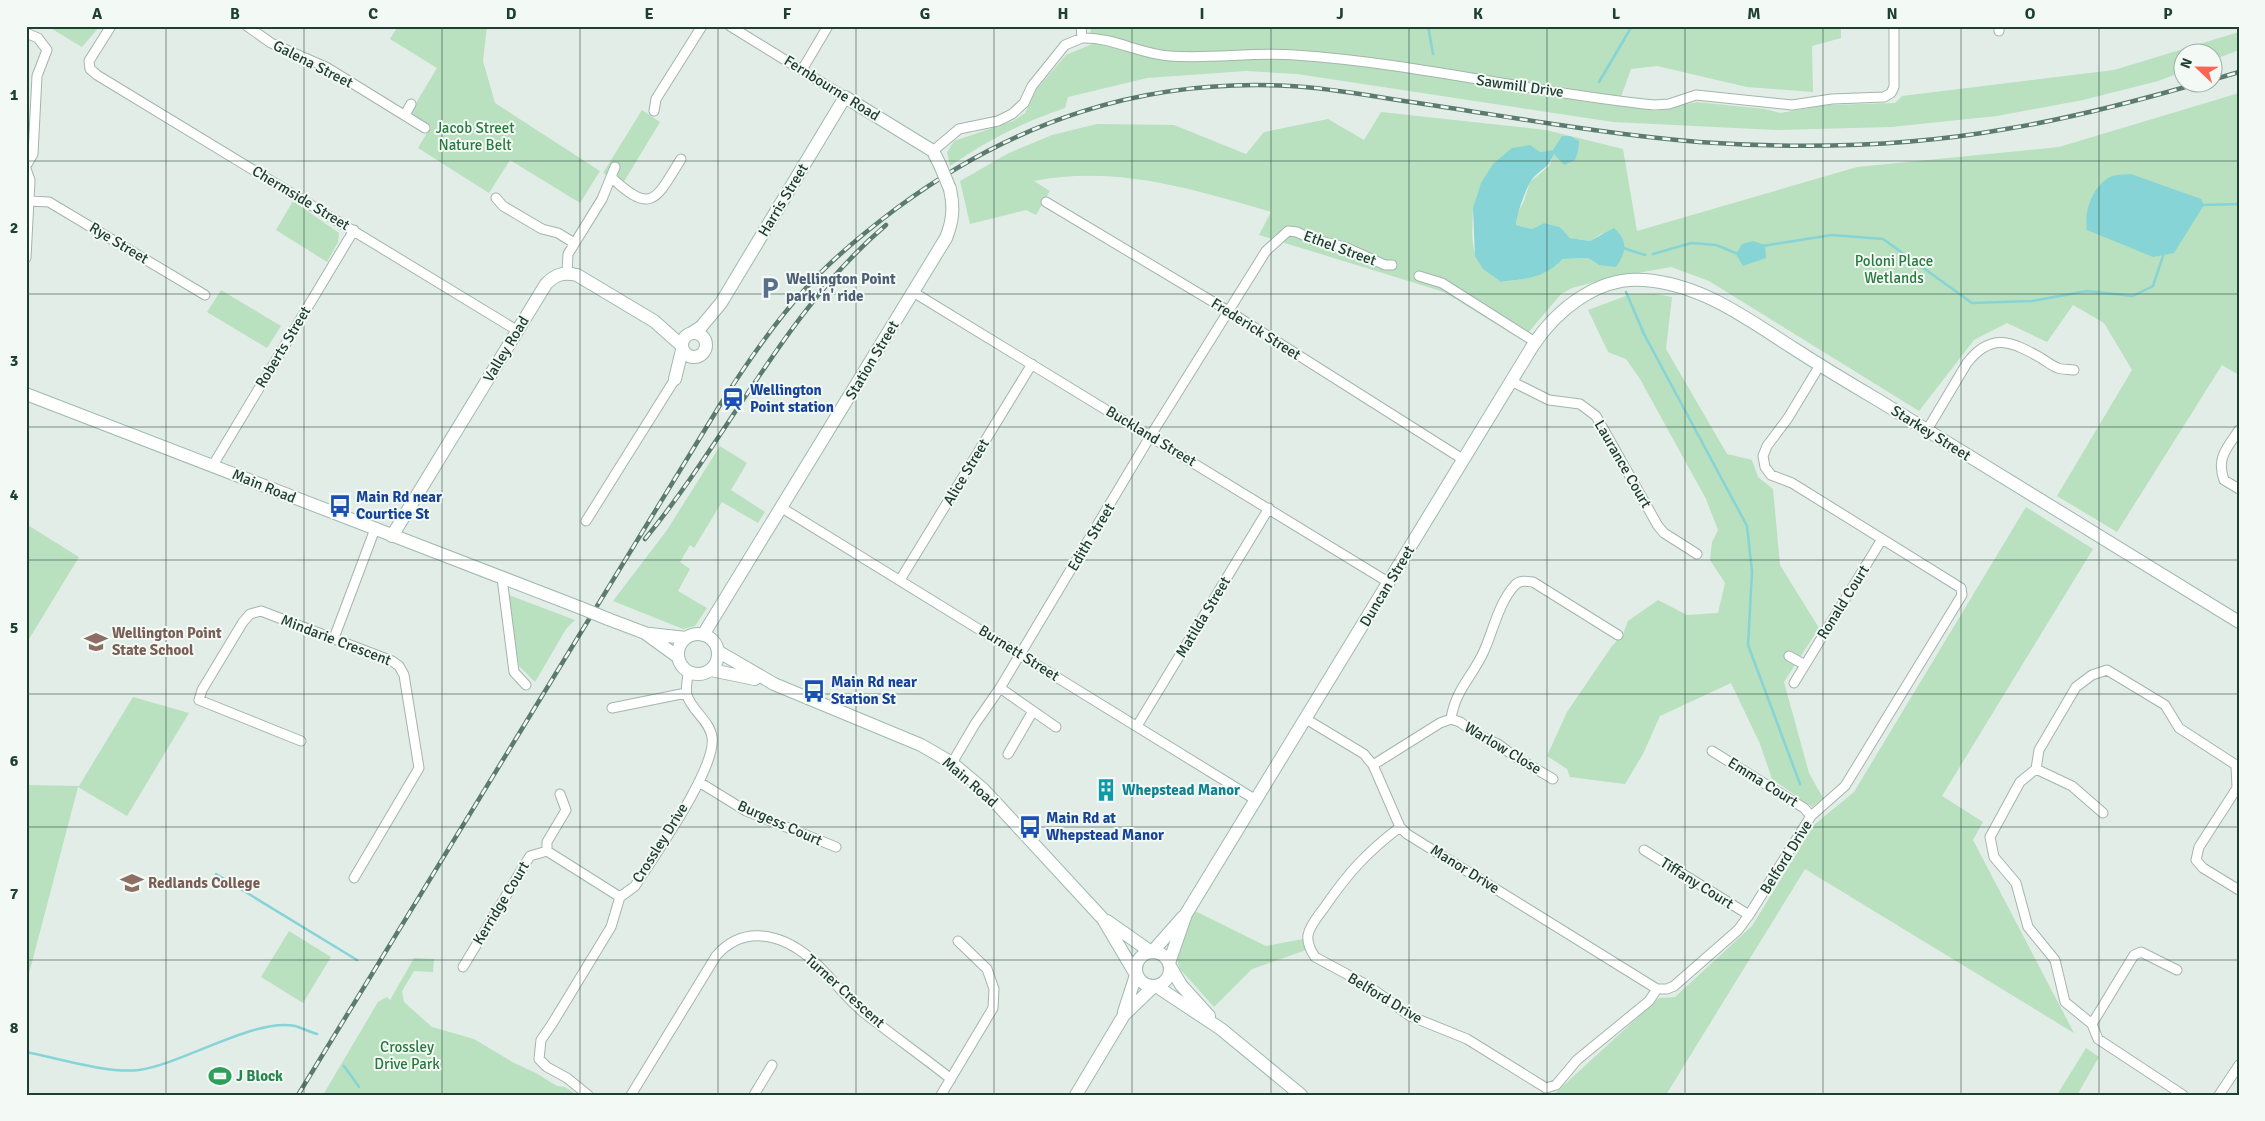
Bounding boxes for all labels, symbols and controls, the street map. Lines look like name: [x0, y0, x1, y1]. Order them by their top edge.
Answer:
text: A: [92, 4, 103, 24]
text: B: [230, 4, 240, 24]
text: C: [368, 4, 378, 24]
text: D: [506, 4, 517, 24]
text: E: [644, 4, 654, 24]
text: F: [783, 4, 792, 24]
text: G: [920, 4, 930, 24]
text: H: [1058, 4, 1068, 24]
text: I: [1199, 4, 1205, 24]
text: J: [1336, 4, 1344, 24]
text: K: [1473, 4, 1483, 24]
text: L: [1612, 4, 1621, 24]
text: M: [1747, 4, 1761, 24]
text: N: [1886, 4, 1898, 24]
text: O: [2025, 4, 2036, 24]
text: P: [2163, 4, 2173, 24]
street label: Galena Street: [270, 36, 356, 92]
north arrow: [2172, 42, 2222, 92]
street label: Fernbourne Road: [781, 51, 883, 125]
text: N: [2177, 56, 2196, 71]
street label: Sawmill Drive: [1475, 71, 1565, 101]
text: 1: [10, 85, 19, 105]
park label: Jacob Street Nature Belt: [436, 119, 514, 154]
street label: Harris Street: [754, 160, 812, 240]
street label: Chermside Street: [249, 162, 353, 234]
text: 2: [10, 218, 18, 238]
street label: Rye Street: [86, 218, 152, 268]
street label: Ethel Street: [1301, 227, 1379, 269]
park label: Poloni Place Wetlands: [1855, 252, 1933, 287]
place label: Wellington Point park 'n' ride: [786, 270, 896, 305]
parking icon: Wellington Point park 'n' ride: [757, 275, 783, 301]
street label: Frederick Street: [1208, 294, 1304, 364]
street label: Roberts Street: [252, 303, 314, 391]
street label: Valley Road: [479, 313, 533, 385]
street label: Station Street: [841, 317, 903, 403]
text: 3: [10, 351, 18, 371]
place label: Wellington Point station: [750, 381, 834, 416]
station icon: Wellington Point station: [720, 386, 746, 412]
street label: Starkey Street: [1888, 401, 1974, 465]
street label: Buckland Street: [1103, 402, 1199, 470]
street label: Laurance Court: [1591, 417, 1655, 511]
street label: Alice Street: [939, 436, 993, 508]
street label: Main Road: [229, 465, 299, 507]
text: 4: [10, 485, 19, 505]
place label: Main Rd near Courtice St: [356, 488, 442, 523]
bus stop icon: Main Rd near Courtice St: [327, 493, 353, 519]
street label: Edith Street: [1064, 500, 1118, 574]
street label: Duncan Street: [1356, 542, 1418, 630]
street label: Ronald Court: [1813, 562, 1873, 642]
street label: Matilda Street: [1172, 573, 1234, 661]
street label: Mindarie Crescent: [278, 611, 394, 669]
text: 5: [10, 618, 18, 638]
street label: Burnett Street: [975, 621, 1063, 685]
place label: Wellington Point State School: [112, 624, 222, 659]
school or university icon: Wellington Point State School: [83, 629, 109, 655]
place label: Main Rd near Station St: [831, 673, 917, 708]
bus stop icon: Main Rd near Station St: [801, 678, 827, 704]
street label: Warlow Close: [1461, 718, 1545, 778]
text: 6: [10, 751, 19, 771]
street label: Main Road: [939, 753, 1001, 811]
street label: Emma Court: [1725, 753, 1801, 811]
building icon: Whepstead Manor: [1093, 777, 1119, 803]
place label: Whepstead Manor: [1122, 781, 1240, 799]
street label: Burgess Court: [735, 796, 825, 850]
street label: Crossley Drive: [628, 800, 692, 886]
place label: Main Rd at Whepstead Manor: [1046, 809, 1164, 844]
bus stop icon: Main Rd at Whepstead Manor: [1017, 814, 1043, 840]
street label: Belford Drive: [1756, 817, 1816, 897]
street label: Manor Drive: [1427, 841, 1503, 897]
street label: Tiffany Court: [1657, 853, 1737, 913]
street label: Kerridge Court: [469, 858, 533, 948]
school or university icon: Redlands College: [119, 870, 145, 896]
place label: Redlands College: [148, 874, 260, 892]
text: 7: [10, 884, 19, 904]
street label: Turner Crescent: [802, 951, 888, 1031]
street label: Belford Drive: [1344, 969, 1426, 1027]
text: 8: [10, 1018, 19, 1038]
park label: Crossley Drive Park: [374, 1038, 440, 1073]
sports icon: J Block: [207, 1063, 233, 1089]
place label: J Block: [236, 1067, 283, 1085]

